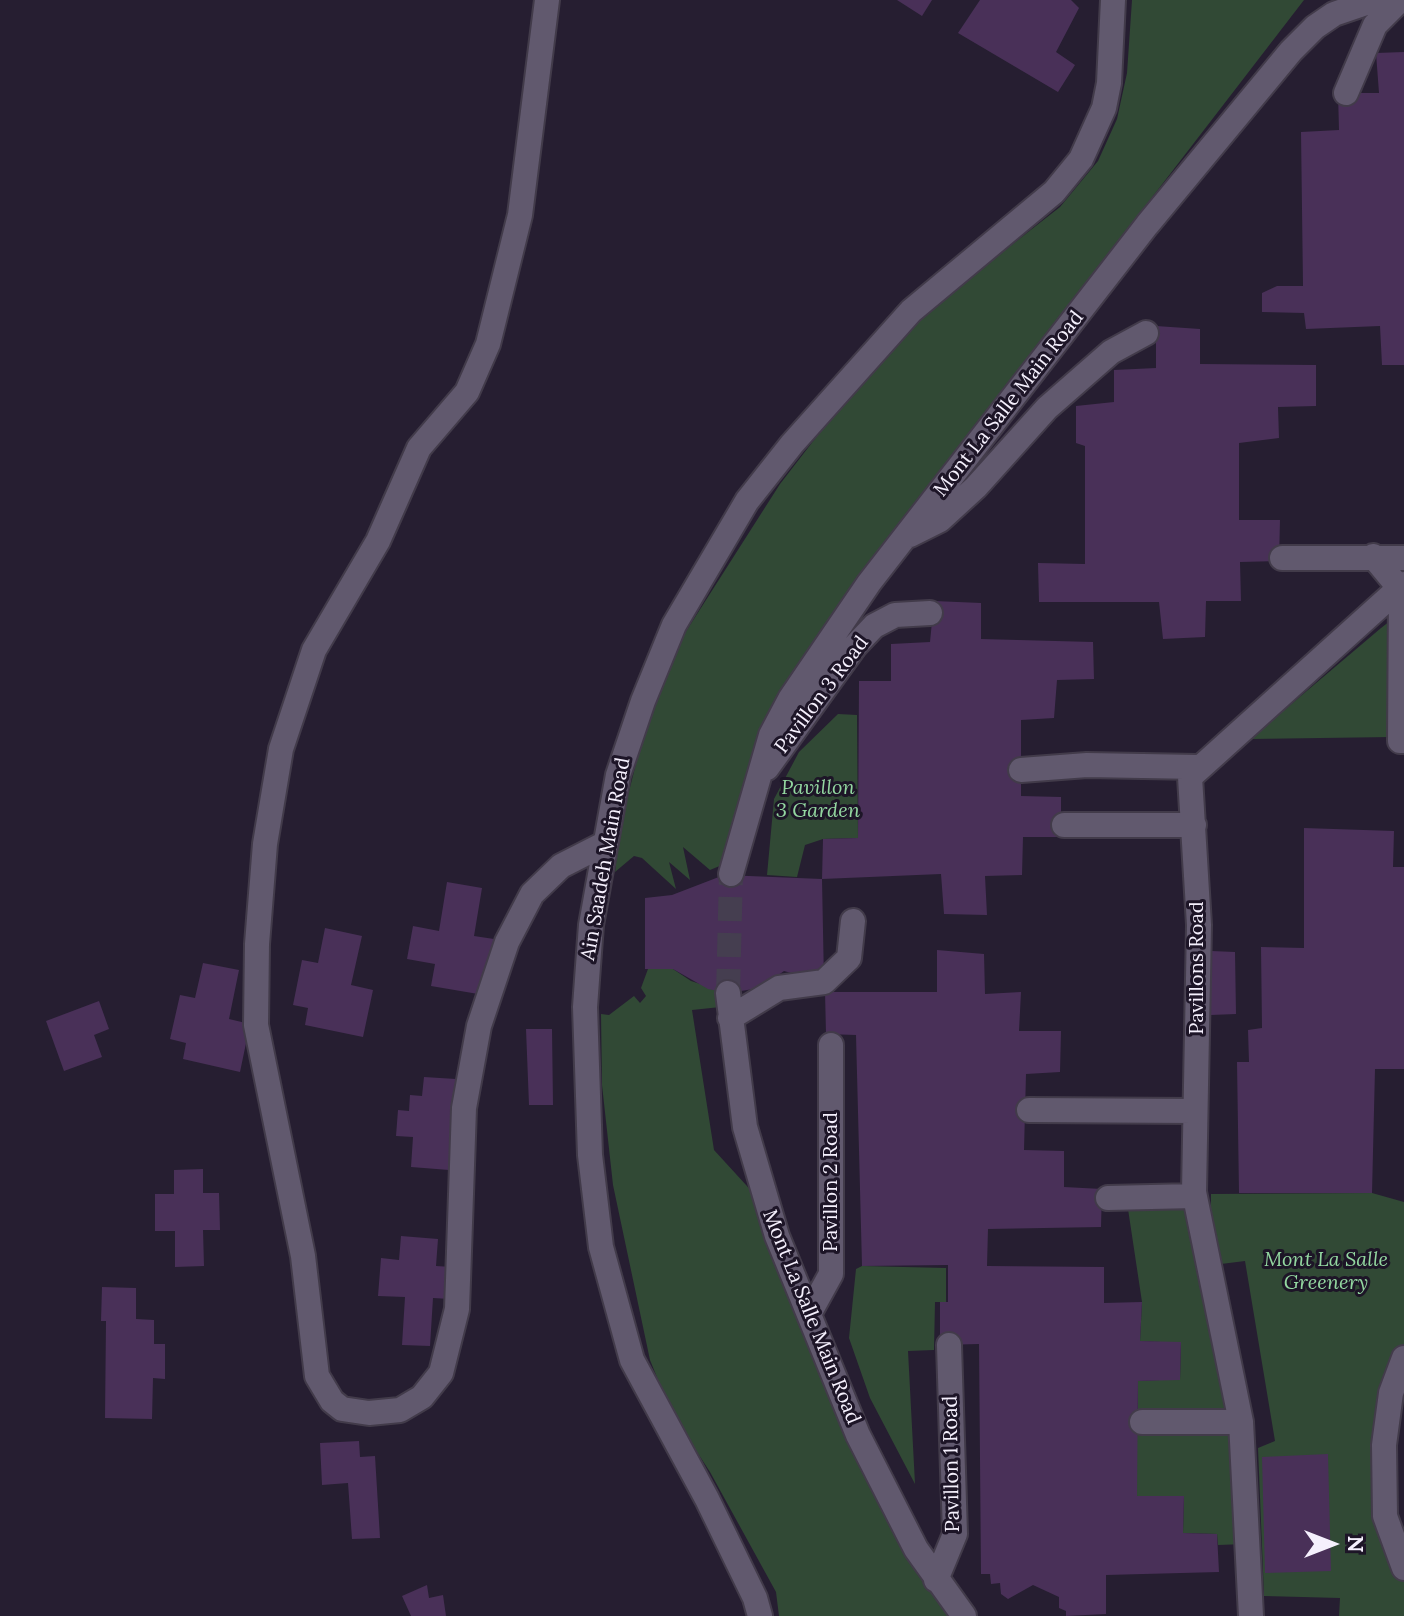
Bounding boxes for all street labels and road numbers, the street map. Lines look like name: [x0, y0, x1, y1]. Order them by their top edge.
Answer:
street label: Mont La Salle Main Road: [929, 306, 1089, 502]
street label: Pavillon 3 Road: [770, 632, 874, 758]
street label: Ain Saadeh Main Road: [576, 756, 636, 962]
street label: Pavillons Road: [1185, 901, 1209, 1035]
street label: Pavillon 2 Road: [819, 1112, 843, 1252]
street label: Mont La Salle Main Road: [757, 1206, 865, 1428]
street label: Pavillon 1 Road: [939, 1395, 965, 1533]

